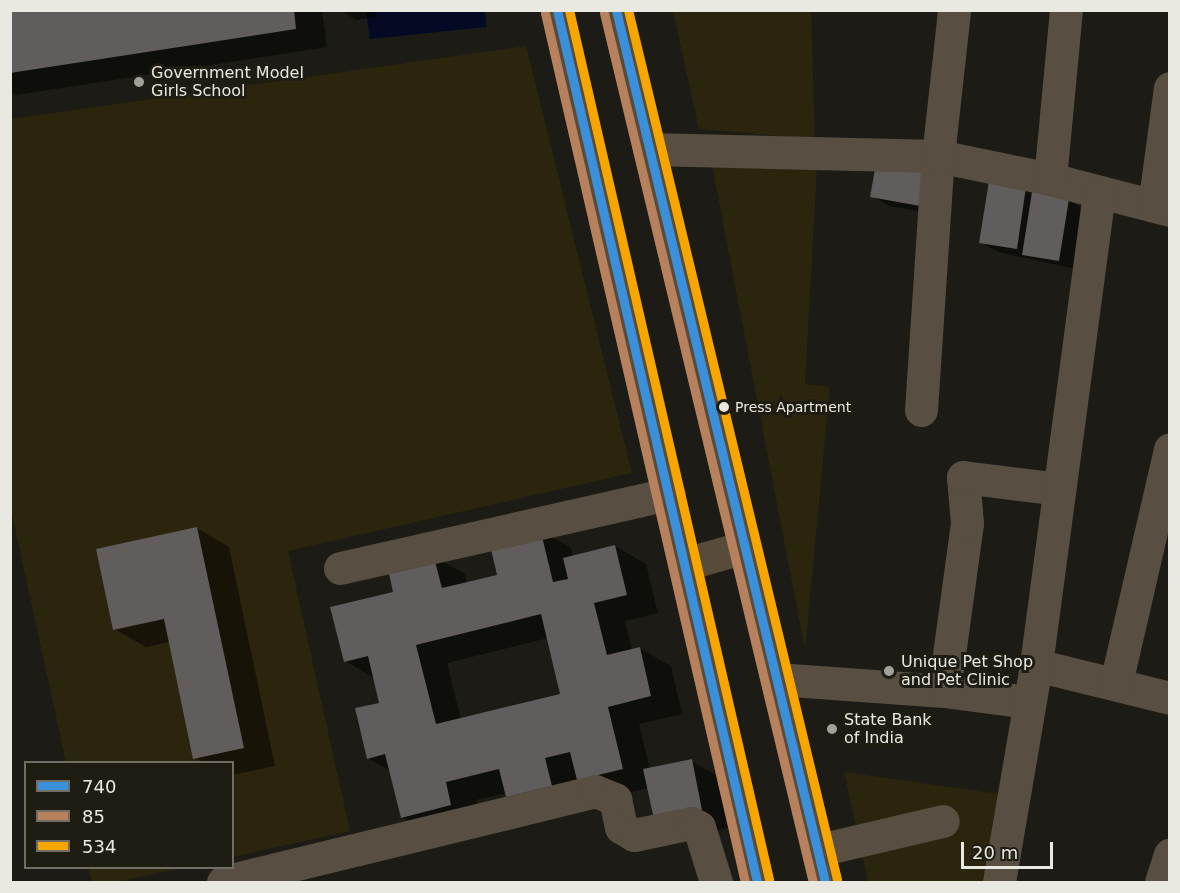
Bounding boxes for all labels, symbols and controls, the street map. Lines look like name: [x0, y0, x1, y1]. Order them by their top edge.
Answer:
place label: Government Model Girls School: [151, 63, 304, 101]
marker: Government Model Girls School: [132, 75, 146, 89]
place label: Press Apartment: [735, 399, 851, 415]
marker: Press Apartment: [718, 401, 730, 413]
place label: Unique Pet Shop and Pet Clinic: [901, 652, 1033, 690]
marker: Unique Pet Shop and Pet Clinic: [882, 664, 896, 678]
place label: State Bank of India: [844, 710, 932, 748]
marker: State Bank of India: [825, 722, 839, 736]
legend: [24, 761, 234, 869]
text: 740: [82, 776, 116, 797]
text: 85: [82, 806, 105, 827]
scale bar: [964, 830, 1056, 868]
text: 534: [82, 836, 116, 857]
text: 20 m: [972, 842, 1018, 863]

